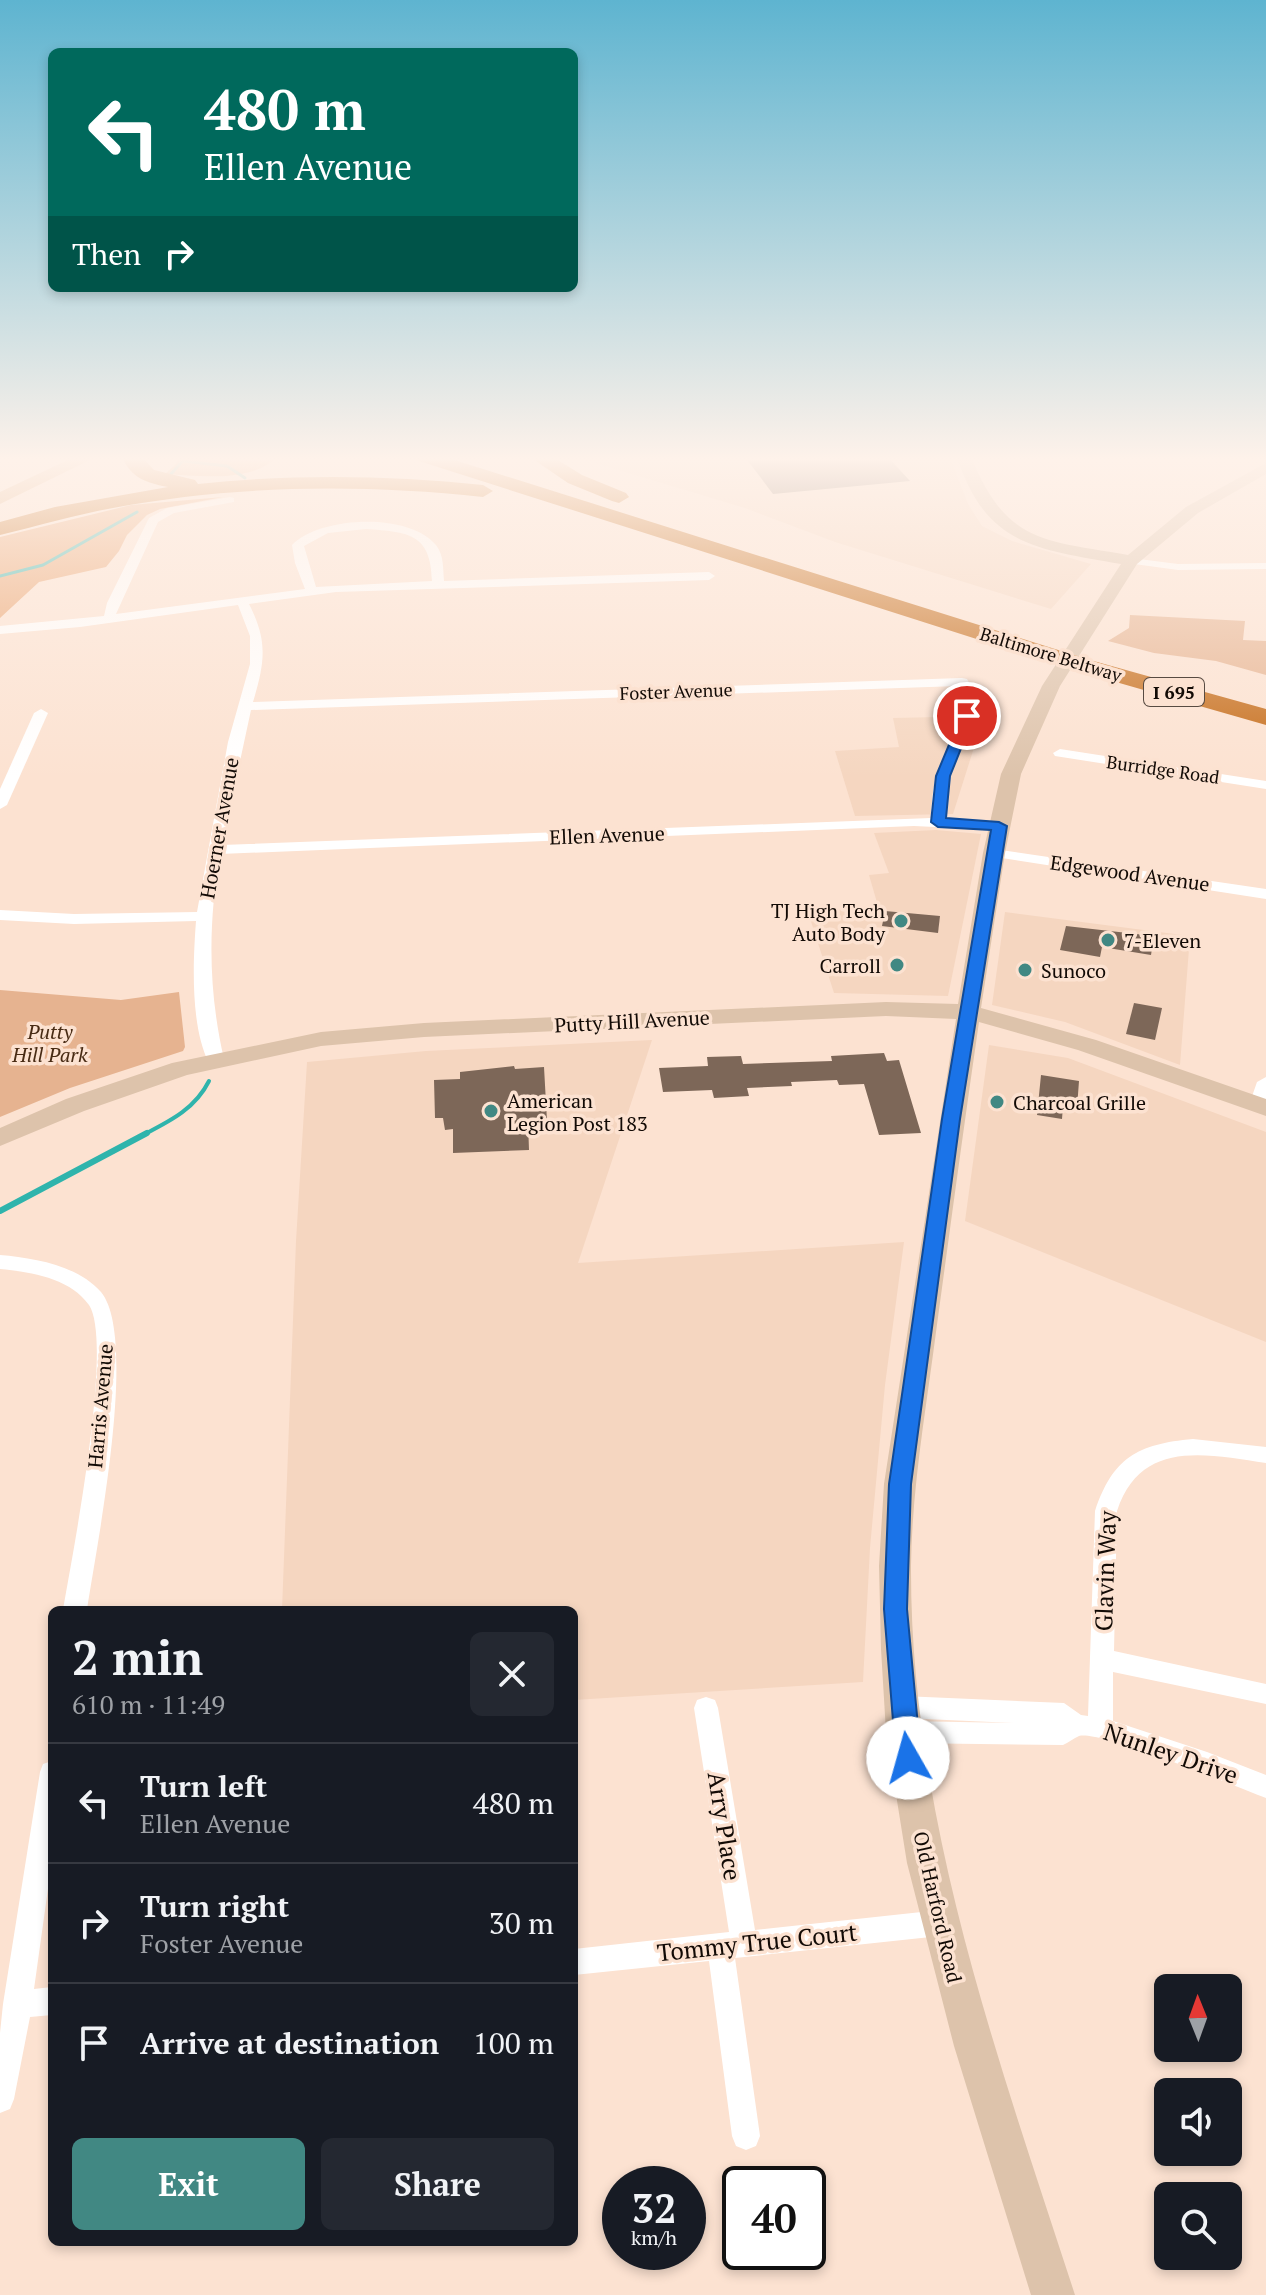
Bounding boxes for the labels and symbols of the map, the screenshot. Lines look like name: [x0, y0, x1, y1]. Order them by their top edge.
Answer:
street label: Baltimore Beltway: [977, 621, 1126, 687]
street label: Foster Avenue: [619, 677, 733, 705]
road number: I 695: [1144, 678, 1204, 706]
pin: [933, 682, 1001, 750]
street label: Burridge Road: [1105, 749, 1221, 789]
street label: Hoerner Avenue: [193, 755, 245, 901]
street label: Ellen Avenue: [549, 819, 665, 851]
street label: Edgewood Avenue: [1048, 848, 1212, 898]
place label: TJ High Tech Auto Body: [771, 897, 886, 947]
marker: TJ High Tech Auto Body: [892, 912, 910, 930]
place label: 7-Eleven: [1124, 927, 1201, 954]
marker: 7-Eleven: [1099, 931, 1117, 949]
place label: Carroll: [820, 952, 881, 979]
marker: Carroll: [888, 956, 906, 974]
place label: Sunoco: [1041, 957, 1106, 984]
marker: Sunoco: [1016, 961, 1034, 979]
street label: Putty Hill Avenue: [554, 1003, 710, 1039]
park label: Putty Hill Park: [11, 1018, 88, 1068]
place label: American Legion Post 183: [507, 1087, 648, 1137]
place label: Charcoal Grille: [1013, 1089, 1146, 1116]
marker: Charcoal Grille: [988, 1093, 1006, 1111]
marker: American Legion Post 183: [482, 1102, 500, 1120]
street label: Harris Avenue: [81, 1343, 119, 1469]
street label: Glavin Way: [1087, 1509, 1123, 1632]
street label: Nunley Drive: [1100, 1715, 1242, 1791]
position arrow: [866, 1716, 950, 1800]
street label: Arry Place: [701, 1769, 749, 1883]
street label: Old Harford Road: [907, 1828, 969, 1986]
street label: Tommy True Court: [655, 1916, 859, 1968]
north arrow: [1154, 1974, 1242, 2062]
speed limit sign: 40: [722, 2166, 826, 2270]

